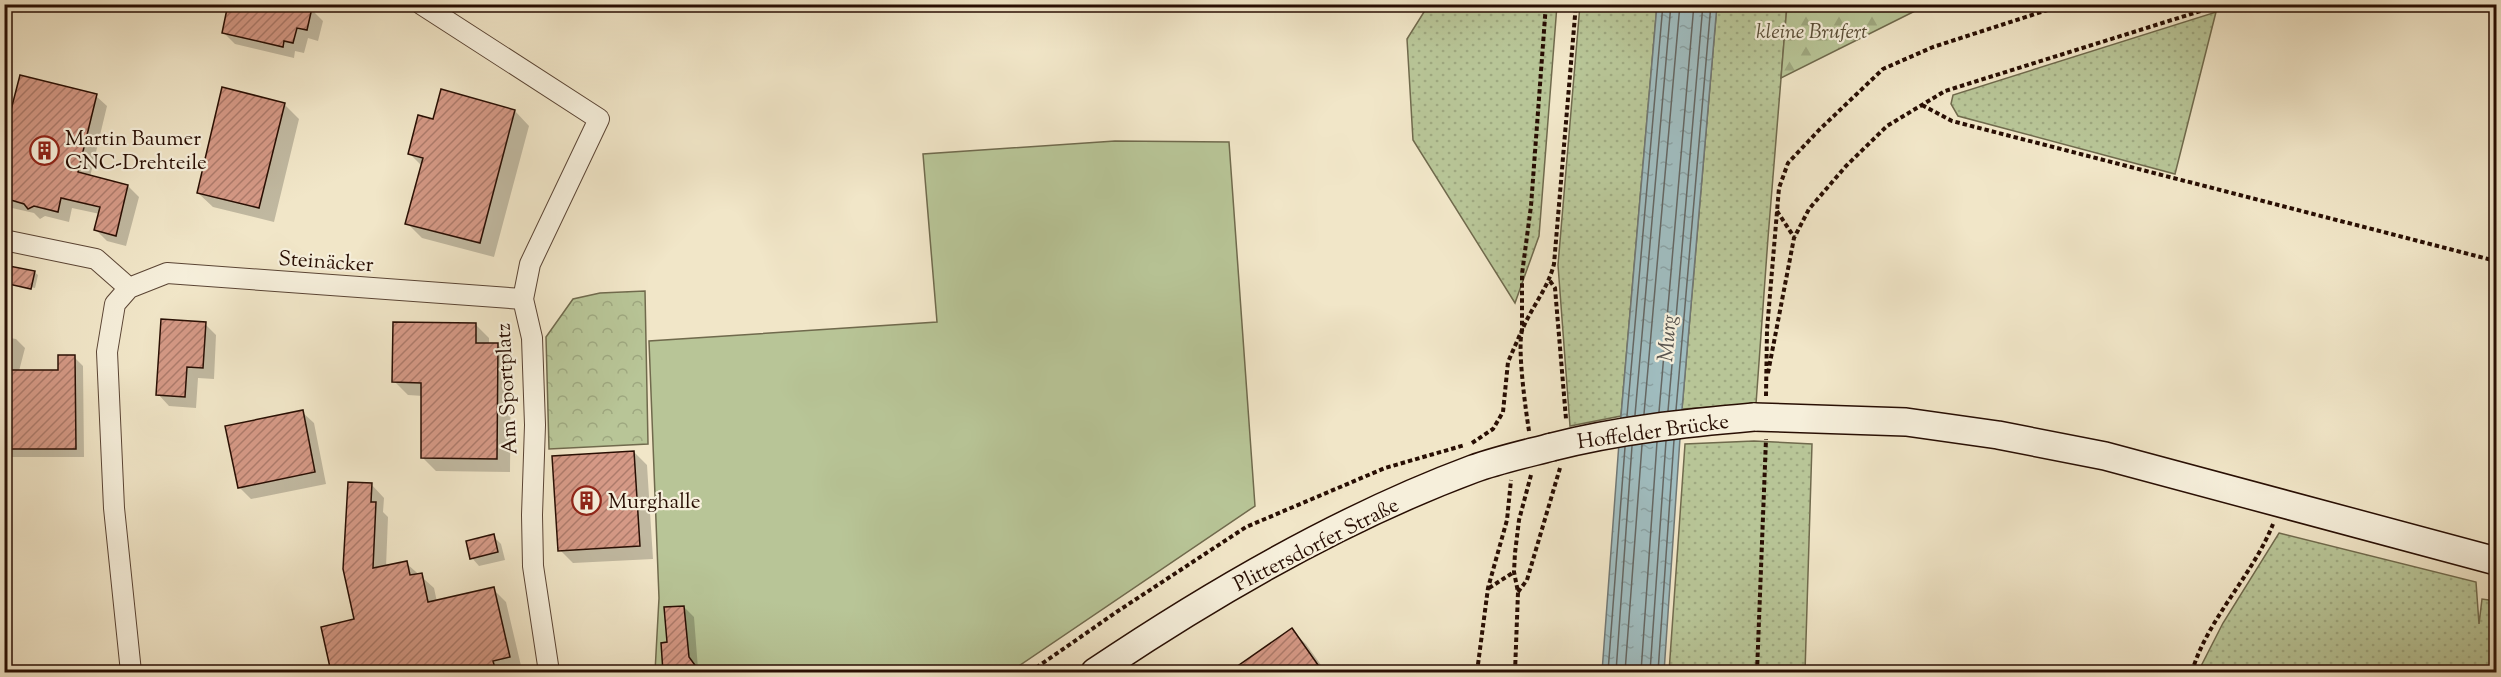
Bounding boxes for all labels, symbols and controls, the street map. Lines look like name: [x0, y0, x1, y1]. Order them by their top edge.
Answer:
park label: kleine Brufert: [1756, 18, 1868, 48]
place label: Martin Baumer CNC-Drehteile: [65, 125, 207, 179]
building icon: Martin Baumer CNC-Drehteile: [28, 134, 60, 166]
street label: Steinäcker: [277, 245, 375, 281]
water label: Murg: [1651, 313, 1687, 363]
street label: Am Sportplatz: [490, 322, 526, 455]
street label: Hoffelder Brücke: [1575, 407, 1731, 458]
building icon: Murghalle: [571, 485, 603, 517]
place label: Murghalle: [608, 488, 701, 518]
street label: Plittersdorfer Straße: [1229, 491, 1405, 600]

